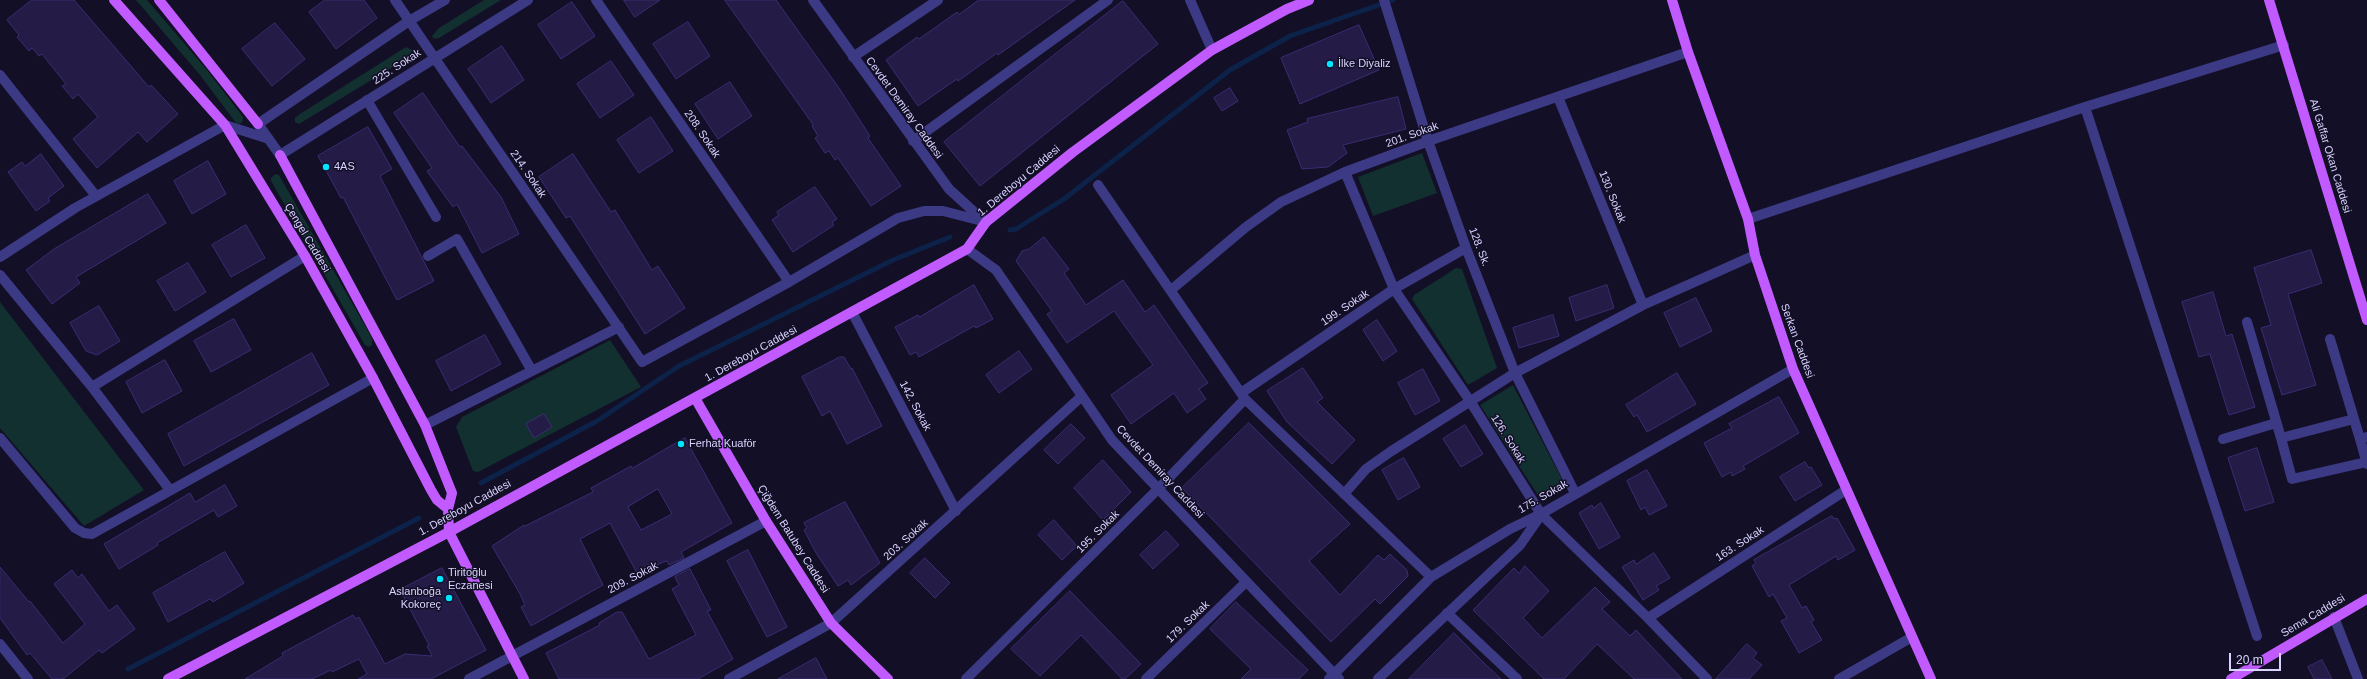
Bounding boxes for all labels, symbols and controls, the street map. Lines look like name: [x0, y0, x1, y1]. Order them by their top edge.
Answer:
street label: 225. Sokak: [370, 46, 424, 88]
street label: Cevdet Demiray Caddesi: [863, 55, 945, 161]
place label: İlke Diyaliz: [1338, 57, 1391, 71]
marker: İlke Diyaliz: [1325, 59, 1335, 69]
street label: Ali Gaffar Okan Caddesi: [2306, 97, 2354, 215]
street label: 208. Sokak: [681, 107, 723, 161]
street label: 201. Sokak: [1384, 119, 1440, 151]
street label: 1. Dereboyu Caddesi: [975, 143, 1063, 219]
street label: 214. Sokak: [507, 147, 549, 201]
place label: 4AS: [334, 160, 355, 174]
marker: 4AS: [321, 162, 331, 172]
street label: 130. Sokak: [1596, 169, 1628, 225]
street label: Çengel Caddesi: [281, 201, 333, 275]
street label: 128. Sk.: [1466, 226, 1492, 268]
street label: 199. Sokak: [1318, 287, 1372, 329]
street label: Serkan Caddesi: [1777, 302, 1817, 380]
street label: 1. Dereboyu Caddesi: [703, 323, 799, 385]
street label: 142. Sokak: [896, 379, 934, 433]
street label: 126. Sokak: [1488, 412, 1528, 466]
street label: Cevdet Demiray Caddesi: [1113, 423, 1207, 521]
place label: Ferhat Kuaför: [689, 437, 756, 451]
marker: Ferhat Kuaför: [676, 439, 686, 449]
street label: 1. Dereboyu Caddesi: [417, 477, 513, 539]
street label: 175. Sokak: [1516, 478, 1570, 516]
street label: Çiğdem Batubey Caddesi: [754, 483, 832, 595]
street label: 195. Sokak: [1074, 508, 1122, 556]
street label: 203. Sokak: [881, 517, 931, 563]
street label: 163. Sokak: [1713, 523, 1767, 565]
street label: 209. Sokak: [606, 559, 660, 597]
place label: Tiritoğlu Eczanesi: [448, 566, 493, 592]
marker: Tiritoğlu Eczanesi: [435, 574, 445, 584]
place label: Aslanboğa Kokoreç: [389, 585, 441, 611]
street label: Sema Caddesi: [2279, 592, 2347, 640]
marker: Aslanboğa Kokoreç: [444, 593, 454, 603]
street label: 179. Sokak: [1164, 598, 1212, 646]
scale bar: [2231, 645, 2283, 671]
text: 20 m: [2236, 653, 2263, 667]

